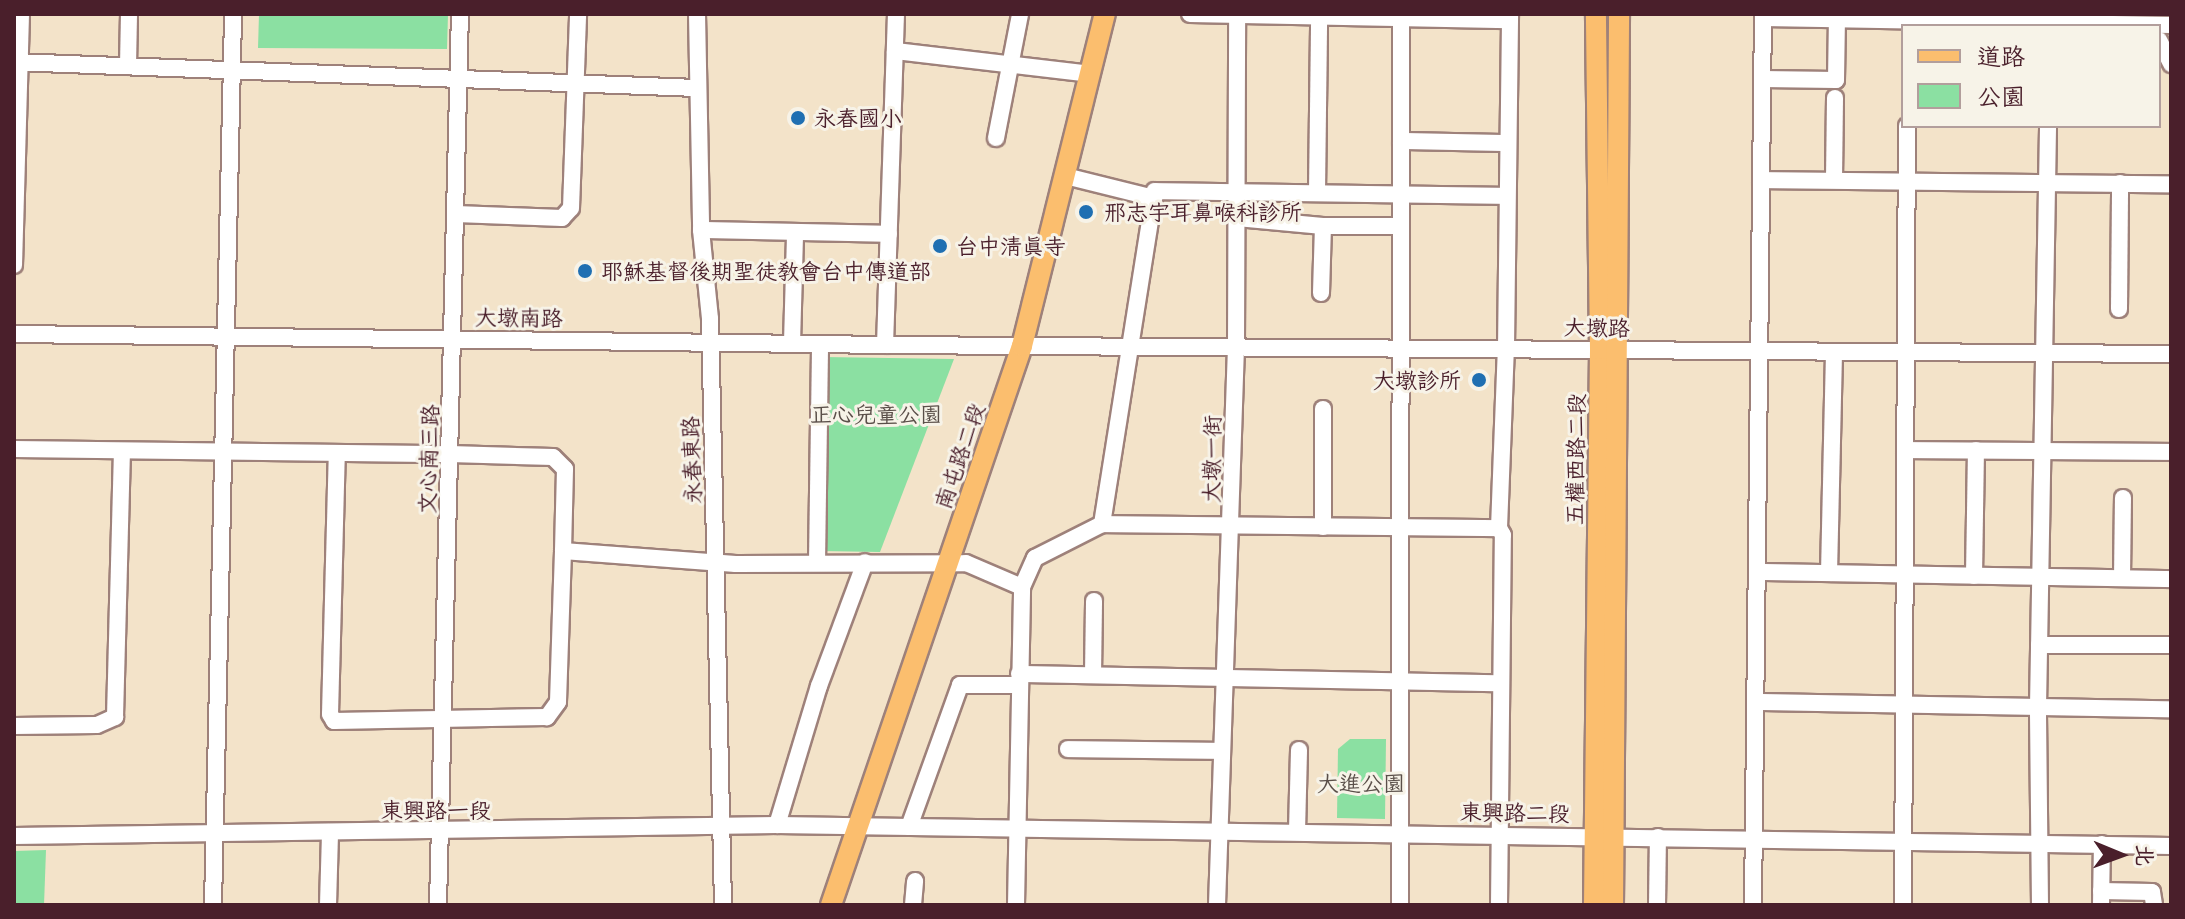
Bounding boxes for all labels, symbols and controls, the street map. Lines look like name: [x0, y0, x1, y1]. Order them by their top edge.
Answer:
legend: [1901, 24, 2161, 128]
text: 道路: [1977, 40, 2025, 71]
text: 公園: [1977, 80, 2025, 111]
place label: 永春國小: [814, 105, 902, 131]
marker: 永春國小: [789, 109, 807, 127]
place label: 邢志宇耳鼻喉科診所: [1104, 199, 1302, 225]
marker: 邢志宇耳鼻喉科診所: [1075, 201, 1097, 223]
place label: 台中清真寺: [956, 233, 1066, 259]
marker: 台中清真寺: [931, 237, 949, 255]
place label: 耶穌基督後期聖徒教會台中傳道部: [601, 258, 931, 284]
marker: 耶穌基督後期聖徒教會台中傳道部: [576, 262, 594, 280]
street label: 大墩南路: [475, 303, 563, 331]
street label: 大墩路: [1564, 313, 1630, 341]
place label: 大墩診所: [1373, 367, 1461, 393]
marker: 大墩診所: [1468, 369, 1490, 391]
street label: 五權西路二段: [1561, 393, 1589, 525]
street label: 南屯路二段: [929, 400, 989, 512]
park label: 正心兒童公園: [810, 401, 942, 427]
street label: 文心南三路: [413, 404, 443, 514]
street label: 大墩一街: [1197, 415, 1225, 503]
street label: 永春東路: [676, 416, 706, 504]
park label: 大進公園: [1317, 770, 1405, 796]
street label: 東興路一段: [381, 797, 491, 823]
street label: 東興路二段: [1460, 798, 1570, 826]
north arrow: [2081, 815, 2161, 895]
text: 北: [2131, 844, 2160, 867]

